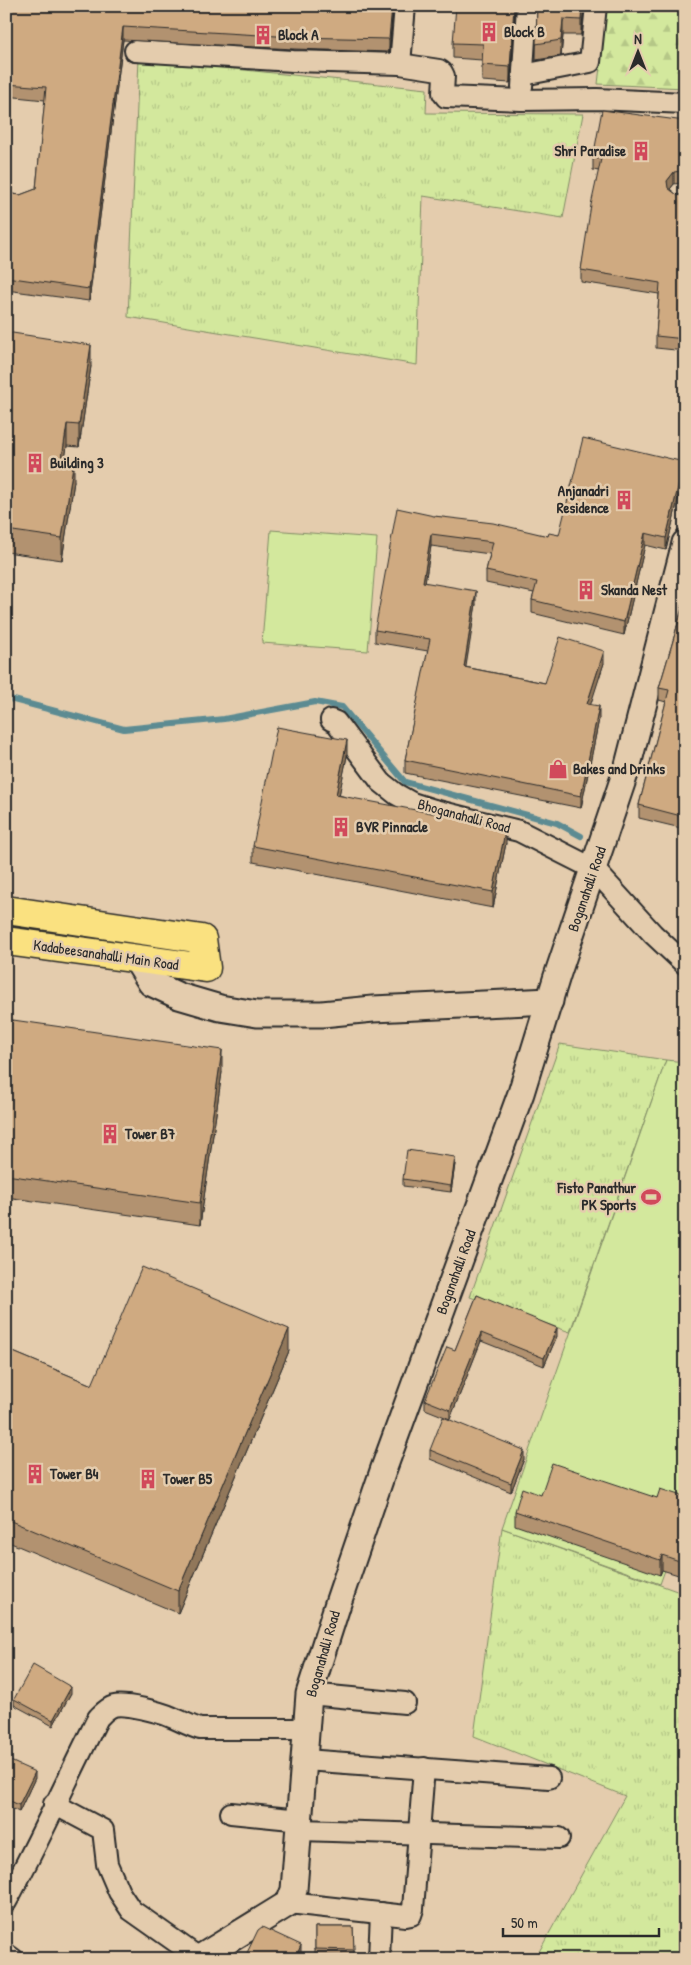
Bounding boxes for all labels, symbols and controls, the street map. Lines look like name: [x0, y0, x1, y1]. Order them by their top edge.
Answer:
building icon: Block B: [478, 21, 500, 43]
place label: Block B: [504, 21, 545, 42]
building icon: Block A: [252, 24, 274, 46]
place label: Block A: [278, 24, 319, 45]
north arrow: [614, 28, 664, 78]
text: N: [634, 29, 642, 48]
place label: Shri Paradise: [555, 140, 626, 161]
building icon: Shri Paradise: [630, 140, 652, 162]
building icon: Building 3: [24, 452, 46, 474]
place label: Building 3: [50, 452, 104, 474]
place label: Anjanadri Residence: [557, 480, 609, 518]
building icon: Anjanadri Residence: [613, 489, 635, 511]
building icon: Skanda Nest: [575, 579, 597, 601]
place label: Skanda Nest: [601, 579, 668, 600]
shop icon: Bakes and Drinks: [547, 758, 569, 780]
place label: Bakes and Drinks: [573, 758, 665, 779]
street label: Bhoganahalli Road: [415, 793, 513, 838]
building icon: BVR Pinnacle: [330, 816, 352, 838]
place label: BVR Pinnacle: [356, 816, 428, 837]
street label: Boganahalli Road: [562, 843, 611, 934]
street label: Kadabeesanahalli Main Road: [32, 934, 180, 975]
building icon: Tower B7: [99, 1123, 121, 1145]
place label: Tower B7: [124, 1123, 176, 1144]
place label: Fisto Panathur PK Sports: [557, 1177, 636, 1216]
sports icon: Fisto Panathur PK Sports: [640, 1186, 662, 1208]
street label: Boganahalli Road: [430, 1226, 481, 1317]
building icon: Tower B4: [24, 1463, 46, 1485]
place label: Tower B4: [49, 1463, 99, 1484]
building icon: Tower B5: [137, 1468, 159, 1490]
place label: Tower B5: [162, 1468, 213, 1489]
street label: Boganahalli Road: [300, 1608, 345, 1699]
scale bar: [503, 1905, 660, 1937]
text: 50 m: [511, 1912, 538, 1933]

